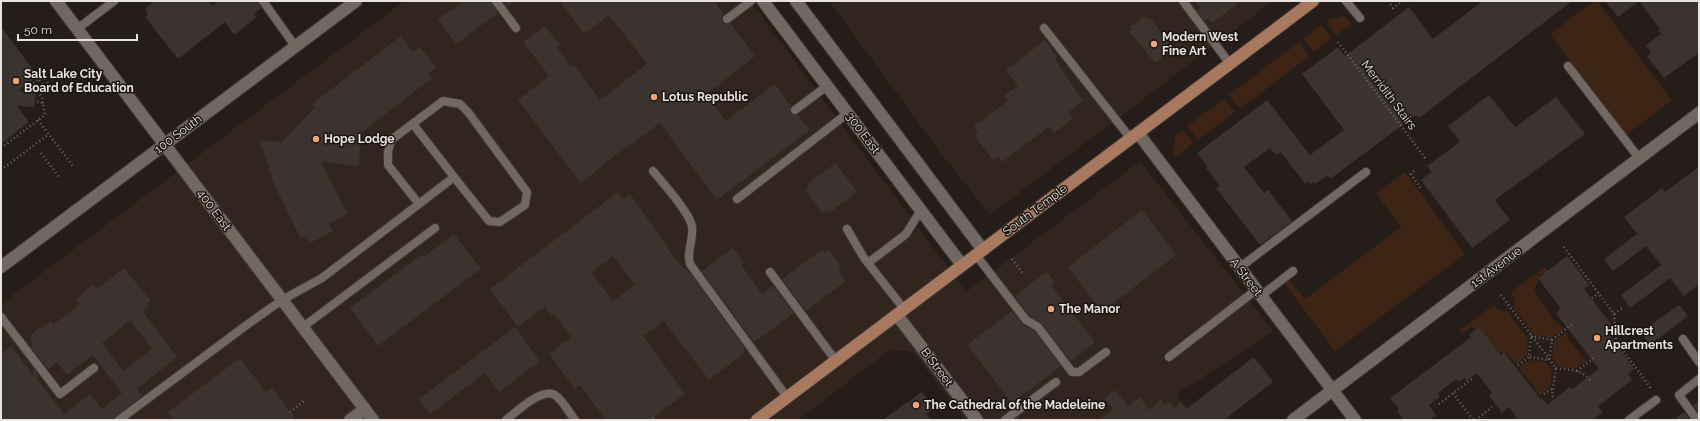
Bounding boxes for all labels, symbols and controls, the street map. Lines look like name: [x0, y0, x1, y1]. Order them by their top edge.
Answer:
scale bar: [18, 16, 137, 42]
text: 50 m: [24, 23, 52, 37]
place label: Modern West Fine Art: [1162, 30, 1239, 58]
marker: Modern West Fine Art: [1149, 39, 1159, 49]
street label: Merridith Stairs: [1358, 58, 1420, 133]
place label: Salt Lake City Board of Education: [24, 67, 134, 95]
marker: Salt Lake City Board of Education: [11, 76, 21, 86]
place label: Lotus Republic: [662, 90, 748, 104]
marker: Lotus Republic: [649, 92, 659, 102]
street label: 300 East: [843, 110, 883, 156]
street label: 100 South: [152, 112, 204, 156]
place label: Hope Lodge: [324, 132, 395, 146]
marker: Hope Lodge: [311, 134, 321, 144]
street label: South Temple: [1000, 181, 1070, 239]
street label: 400 East: [194, 187, 234, 233]
street label: 1st Avenue: [1468, 243, 1524, 291]
street label: A Street: [1227, 255, 1265, 299]
place label: The Manor: [1059, 302, 1120, 316]
marker: The Manor: [1046, 304, 1056, 314]
place label: Hillcrest Apartments: [1605, 324, 1673, 352]
marker: Hillcrest Apartments: [1592, 333, 1602, 343]
street label: B Street: [918, 345, 956, 389]
place label: The Cathedral of the Madeleine: [924, 398, 1105, 412]
marker: The Cathedral of the Madeleine: [911, 400, 921, 410]

